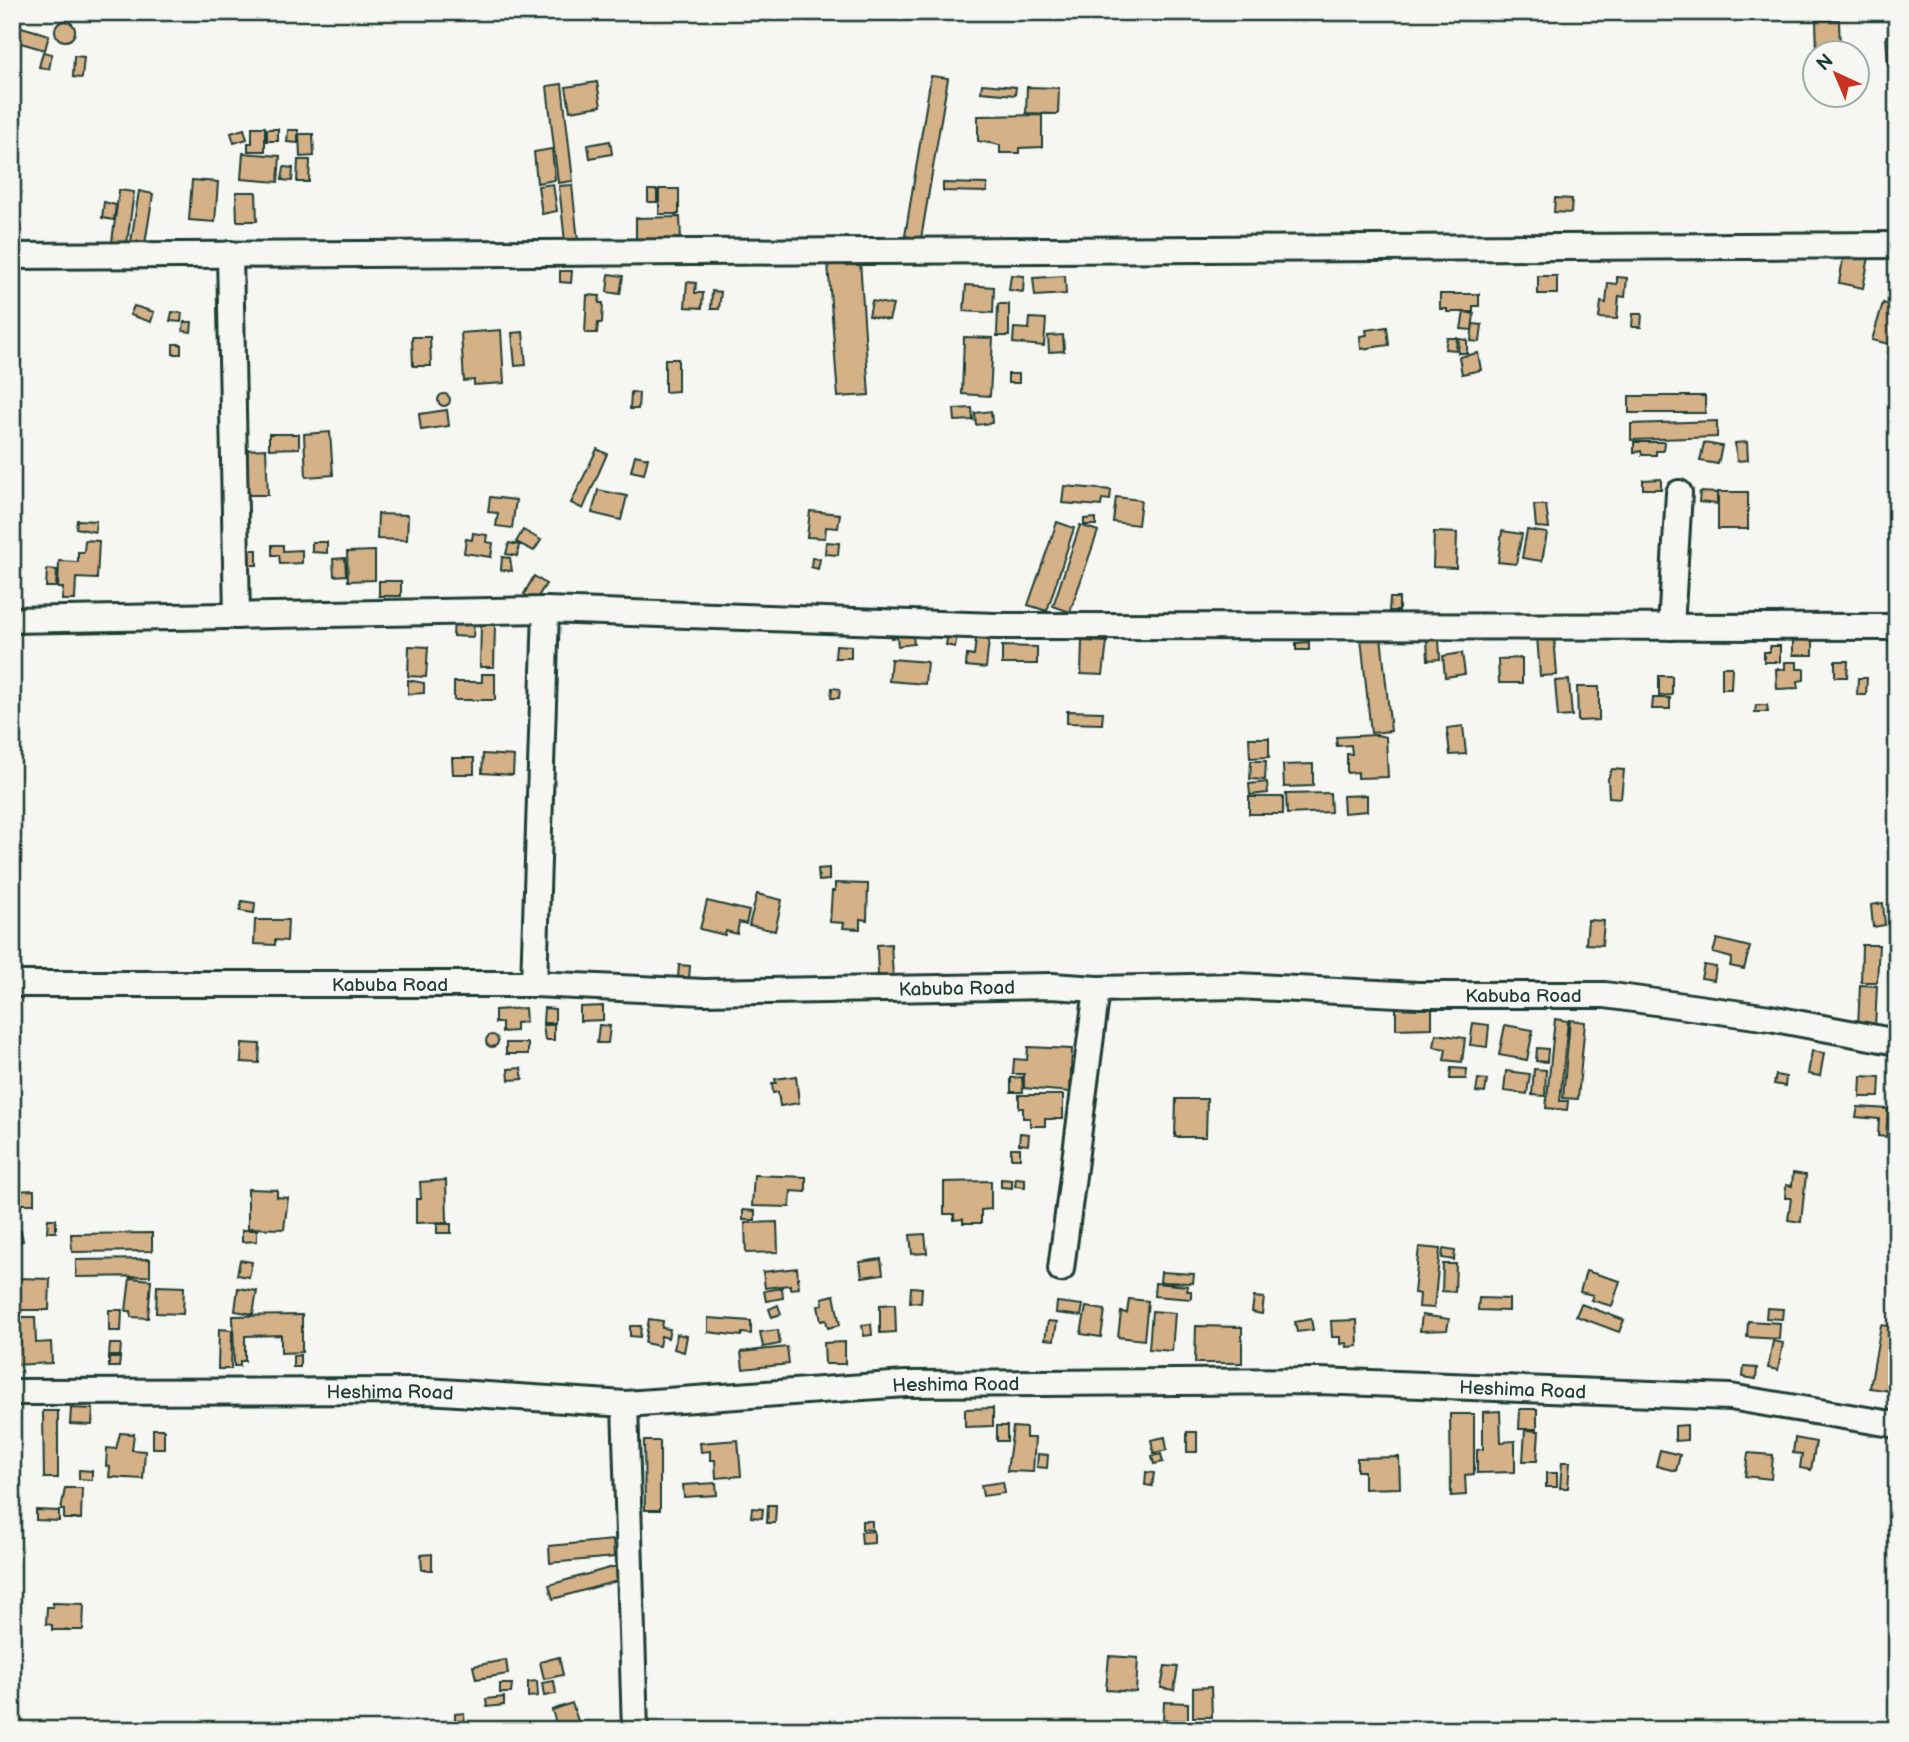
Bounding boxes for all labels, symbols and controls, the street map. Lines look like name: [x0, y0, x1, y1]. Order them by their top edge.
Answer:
north arrow: [1800, 38, 1870, 108]
text: N: [1812, 50, 1838, 76]
street label: Kabuba Road: [332, 974, 448, 997]
street label: Kabuba Road: [898, 977, 1015, 1002]
street label: Kabuba Road: [1465, 985, 1582, 1008]
street label: Heshima Road: [892, 1373, 1020, 1398]
street label: Heshima Road: [1459, 1376, 1587, 1404]
street label: Heshima Road: [326, 1381, 454, 1406]

